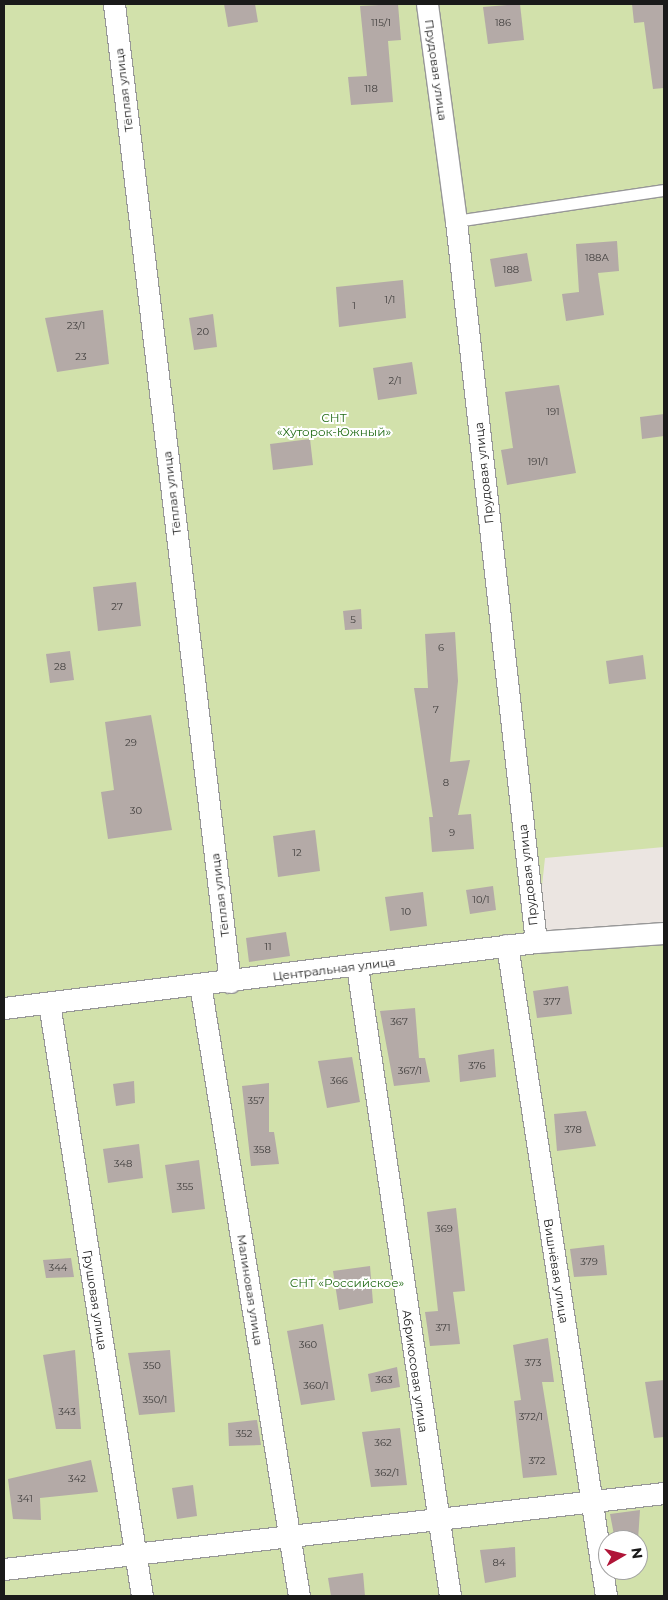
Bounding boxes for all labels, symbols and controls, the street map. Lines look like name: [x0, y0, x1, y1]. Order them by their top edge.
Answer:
house number: 115/1: [371, 17, 391, 29]
house number: 186: [495, 17, 511, 29]
street label: Прудовая улица: [422, 19, 450, 121]
street label: Тёплая улица: [112, 47, 136, 133]
house number: 118: [364, 83, 378, 95]
house number: 188А: [585, 252, 609, 264]
house number: 188: [503, 264, 519, 276]
house number: 1/1: [385, 294, 395, 306]
house number: 1: [352, 300, 356, 312]
house number: 23/1: [67, 320, 85, 332]
house number: 20: [197, 326, 209, 338]
house number: 23: [75, 351, 87, 363]
house number: 2/1: [388, 375, 402, 387]
house number: 191: [546, 406, 560, 418]
park label: СНТ «Хуторок-Южный»: [277, 411, 391, 439]
street label: Прудовая улица: [472, 422, 496, 524]
street label: Тёплая улица: [160, 450, 184, 536]
house number: 191/1: [528, 456, 548, 468]
house number: 27: [111, 601, 123, 613]
house number: 5: [350, 614, 356, 626]
house number: 6: [438, 642, 444, 654]
house number: 28: [54, 661, 66, 673]
house number: 7: [433, 704, 439, 716]
house number: 29: [125, 737, 137, 749]
house number: 8: [443, 777, 449, 789]
house number: 30: [130, 805, 142, 817]
street label: Прудовая улица: [516, 824, 540, 926]
house number: 9: [449, 827, 455, 839]
house number: 12: [292, 847, 302, 859]
street label: Тёплая улица: [208, 852, 232, 938]
house number: 10/1: [472, 894, 490, 906]
house number: 10: [401, 906, 411, 918]
house number: 11: [264, 941, 272, 953]
street label: Центральная улица: [272, 954, 396, 984]
house number: 377: [543, 996, 561, 1008]
house number: 367: [390, 1016, 408, 1028]
house number: 376: [468, 1060, 486, 1072]
house number: 367/1: [398, 1065, 422, 1077]
house number: 366: [330, 1075, 348, 1087]
house number: 357: [248, 1095, 264, 1107]
house number: 378: [564, 1124, 582, 1136]
house number: 358: [253, 1144, 271, 1156]
house number: 348: [114, 1158, 132, 1170]
house number: 355: [177, 1181, 193, 1193]
street label: Вишнёвая улица: [541, 1217, 571, 1325]
house number: 369: [435, 1223, 453, 1235]
street label: Малиновая улица: [234, 1233, 266, 1347]
street label: Грушовая улица: [80, 1249, 110, 1351]
house number: 379: [580, 1256, 598, 1268]
house number: 344: [49, 1262, 67, 1274]
park label: СНТ «Российское»: [290, 1276, 404, 1290]
street label: Абрикосовая улица: [399, 1309, 431, 1433]
house number: 371: [435, 1322, 451, 1334]
house number: 360: [299, 1339, 317, 1351]
house number: 373: [525, 1357, 541, 1369]
house number: 350: [143, 1360, 161, 1372]
house number: 363: [375, 1374, 393, 1386]
house number: 360/1: [303, 1380, 329, 1392]
house number: 350/1: [143, 1394, 167, 1406]
house number: 343: [58, 1406, 76, 1418]
house number: 372/1: [519, 1411, 543, 1423]
house number: 352: [236, 1428, 252, 1440]
house number: 362: [374, 1437, 392, 1449]
house number: 372: [528, 1455, 546, 1467]
house number: 362/1: [375, 1467, 399, 1479]
house number: 342: [68, 1473, 86, 1485]
house number: 341: [17, 1493, 33, 1505]
north arrow: [598, 1530, 648, 1580]
text: N: [627, 1546, 647, 1560]
house number: 84: [493, 1557, 505, 1569]

